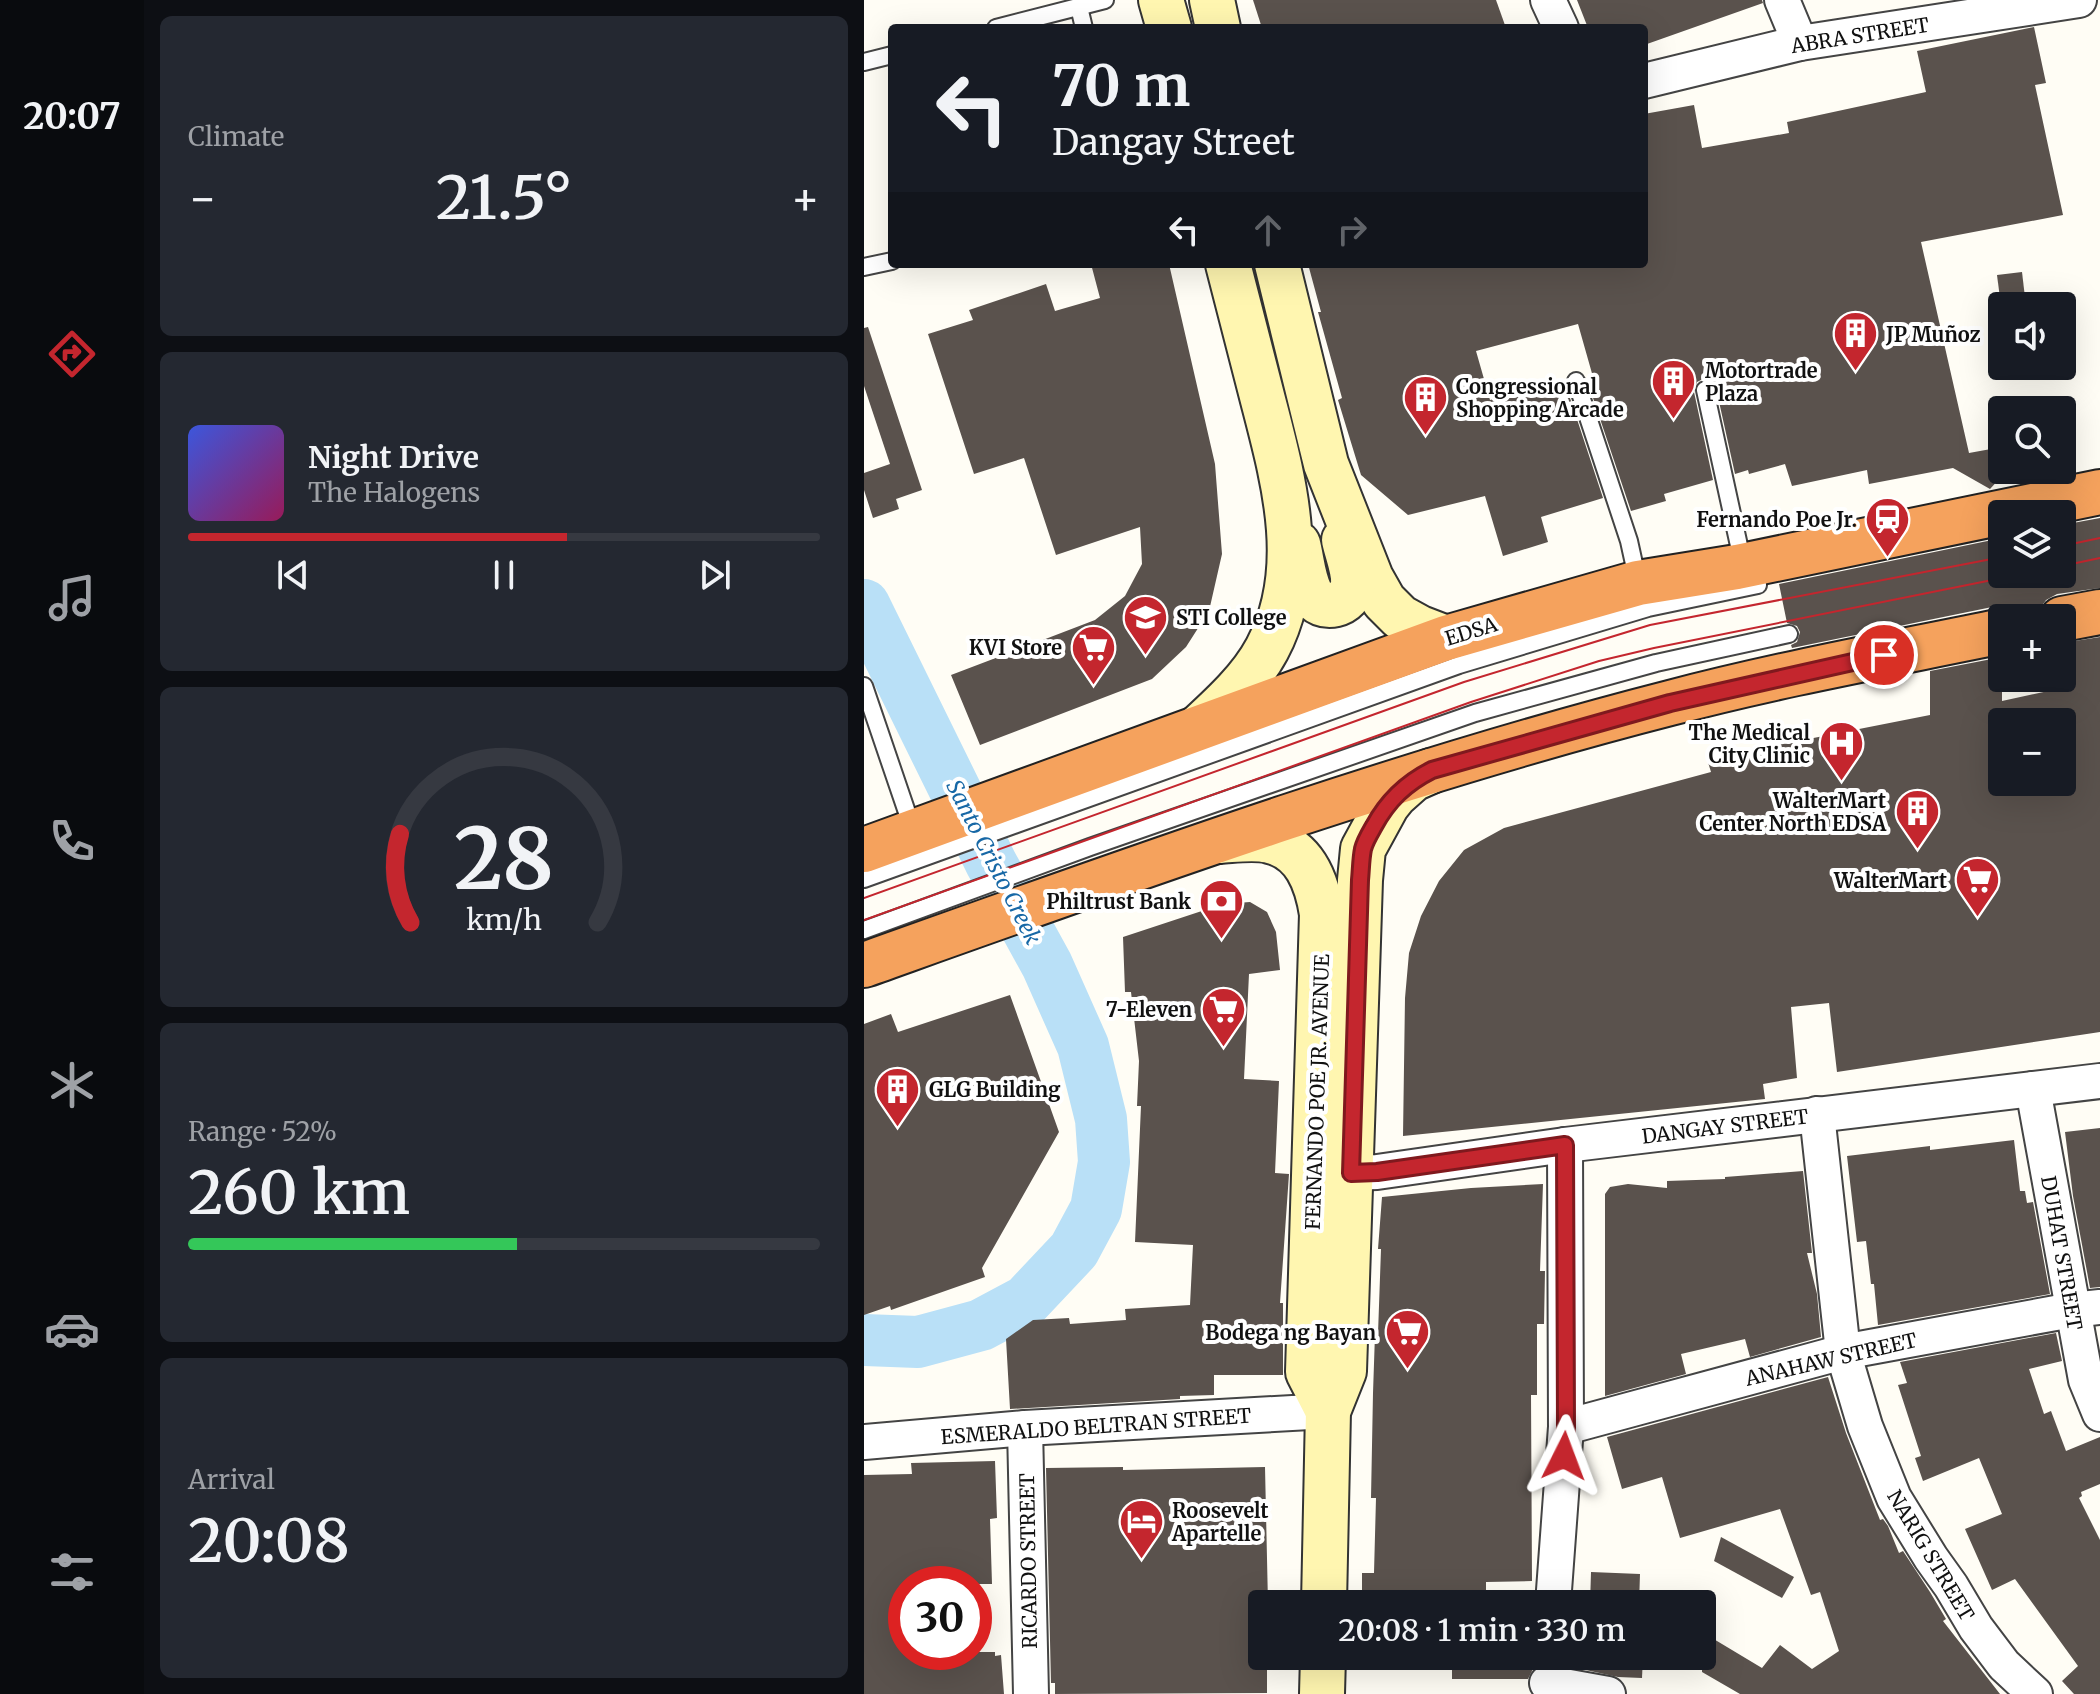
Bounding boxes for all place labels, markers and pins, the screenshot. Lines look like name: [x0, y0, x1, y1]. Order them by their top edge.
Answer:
building icon: JP Muñoz: [1831, 310, 1879, 373]
place label: JP Muñoz: [1885, 322, 1981, 347]
building icon: Motortrade Plaza: [1650, 358, 1698, 421]
place label: Motortrade Plaza: [1705, 358, 1818, 406]
building icon: Congressional Shopping Arcade: [1401, 374, 1449, 437]
place label: Congressional Shopping Arcade: [1456, 374, 1624, 422]
station icon: Fernando Poe Jr.: [1864, 495, 1912, 558]
place label: Fernando Poe Jr.: [1696, 507, 1857, 532]
school or university icon: STI College: [1121, 593, 1169, 656]
place label: STI College: [1176, 605, 1287, 630]
pin: [1850, 621, 1918, 689]
supermarket icon: KVI Store: [1069, 623, 1117, 686]
place label: KVI Store: [969, 635, 1062, 660]
place label: The Medical City Clinic: [1689, 720, 1810, 768]
hospital icon: The Medical City Clinic: [1817, 720, 1865, 783]
place label: WalterMart Center North EDSA: [1699, 788, 1887, 836]
building icon: WalterMart Center North EDSA: [1893, 788, 1941, 851]
supermarket icon: WalterMart: [1954, 856, 2002, 919]
place label: WalterMart: [1833, 868, 1947, 893]
bank icon: Philtrust Bank: [1198, 877, 1246, 940]
place label: Philtrust Bank: [1046, 889, 1191, 914]
supermarket icon: 7-Eleven: [1199, 985, 1247, 1048]
place label: 7-Eleven: [1106, 997, 1192, 1022]
building icon: GLG Building: [874, 1065, 922, 1128]
place label: GLG Building: [929, 1077, 1061, 1102]
supermarket icon: Bodega ng Bayan: [1383, 1308, 1431, 1371]
place label: Bodega ng Bayan: [1205, 1320, 1376, 1345]
hotel icon: Roosevelt Apartelle: [1117, 1498, 1165, 1561]
place label: Roosevelt Apartelle: [1171, 1498, 1268, 1546]

